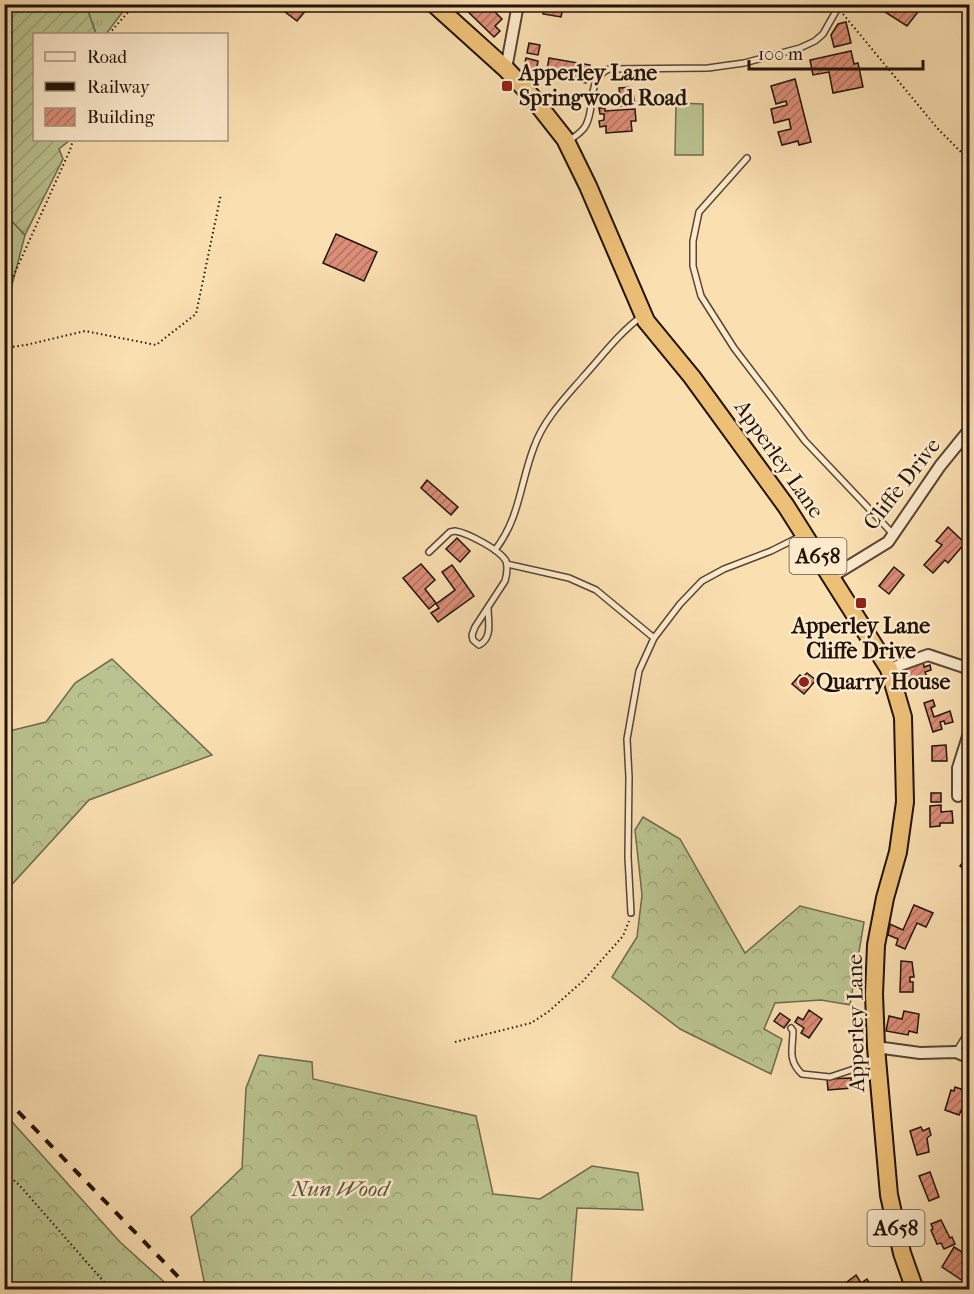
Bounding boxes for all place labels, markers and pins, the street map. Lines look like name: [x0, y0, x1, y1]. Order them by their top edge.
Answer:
place label: Apperley Lane Springwood Road: [517, 60, 688, 111]
marker: Apperley Lane Springwood Road: [500, 79, 514, 93]
marker: Apperley Lane Cliffe Drive: [854, 596, 868, 610]
place label: Apperley Lane Cliffe Drive: [790, 613, 930, 664]
place label: Quarry House: [816, 669, 950, 695]
marker: Quarry House: [797, 675, 811, 689]

